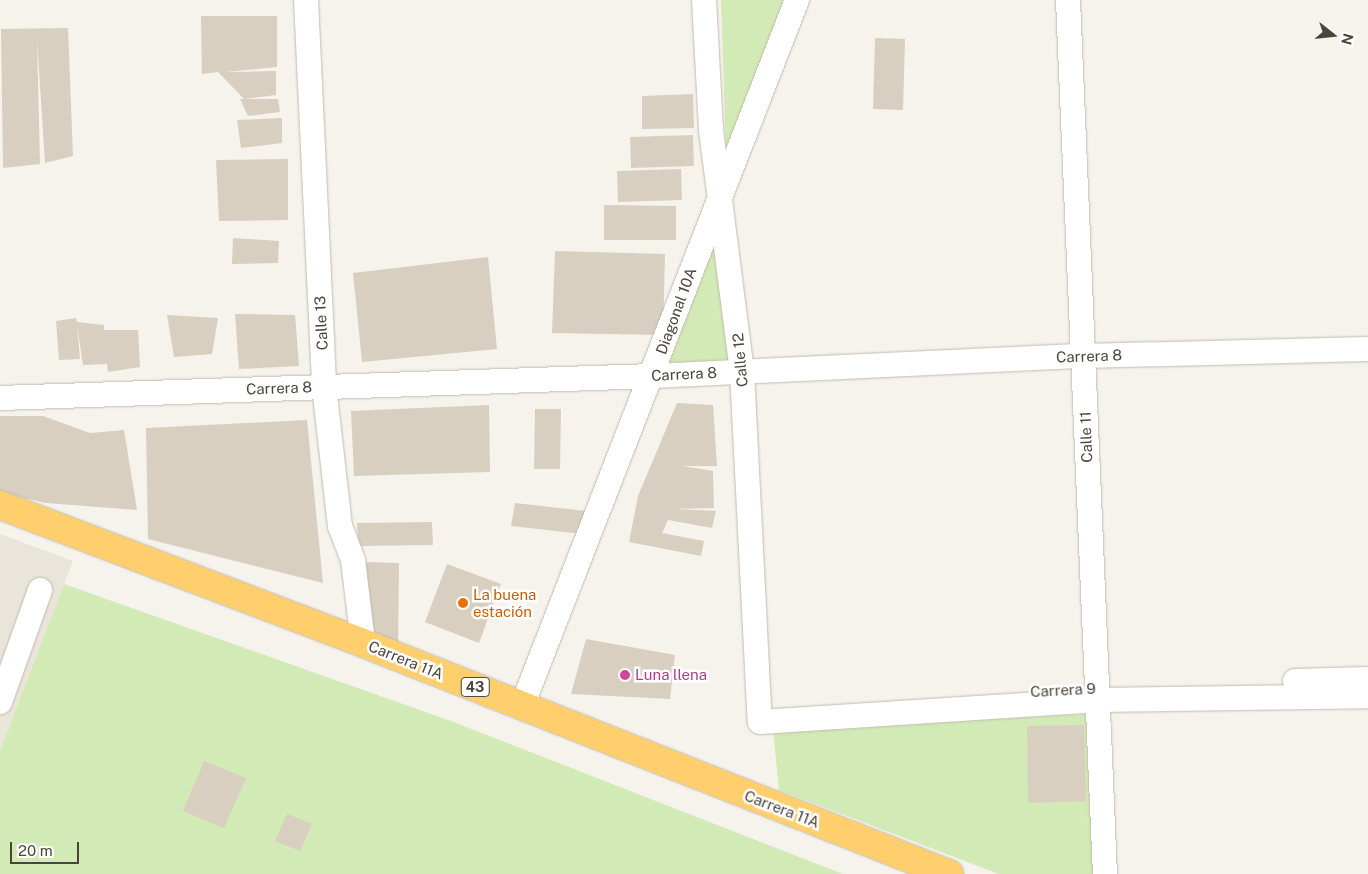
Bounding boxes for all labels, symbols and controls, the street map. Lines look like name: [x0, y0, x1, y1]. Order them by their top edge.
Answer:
north arrow: [1308, 10, 1358, 60]
text: N: [1338, 32, 1357, 47]
street label: Diagonal 10A: [652, 265, 700, 357]
street label: Calle 13: [311, 295, 331, 351]
street label: Calle 12: [729, 332, 751, 388]
street label: Carrera 8: [1056, 346, 1122, 366]
street label: Carrera 8: [651, 363, 717, 385]
street label: Carrera 8: [246, 378, 312, 398]
street label: Calle 11: [1076, 411, 1096, 463]
place label: La buena estación: [473, 585, 536, 620]
marker: La buena estación: [457, 597, 469, 609]
street label: Carrera 11A: [366, 637, 446, 683]
place label: Luna llena: [635, 666, 707, 684]
marker: Luna llena: [619, 669, 631, 681]
road number: 43: [460, 676, 490, 699]
street label: Carrera 9: [1030, 679, 1096, 701]
street label: Carrera 11A: [742, 786, 822, 832]
scale bar: [12, 832, 81, 864]
text: 20 m: [18, 842, 53, 859]

